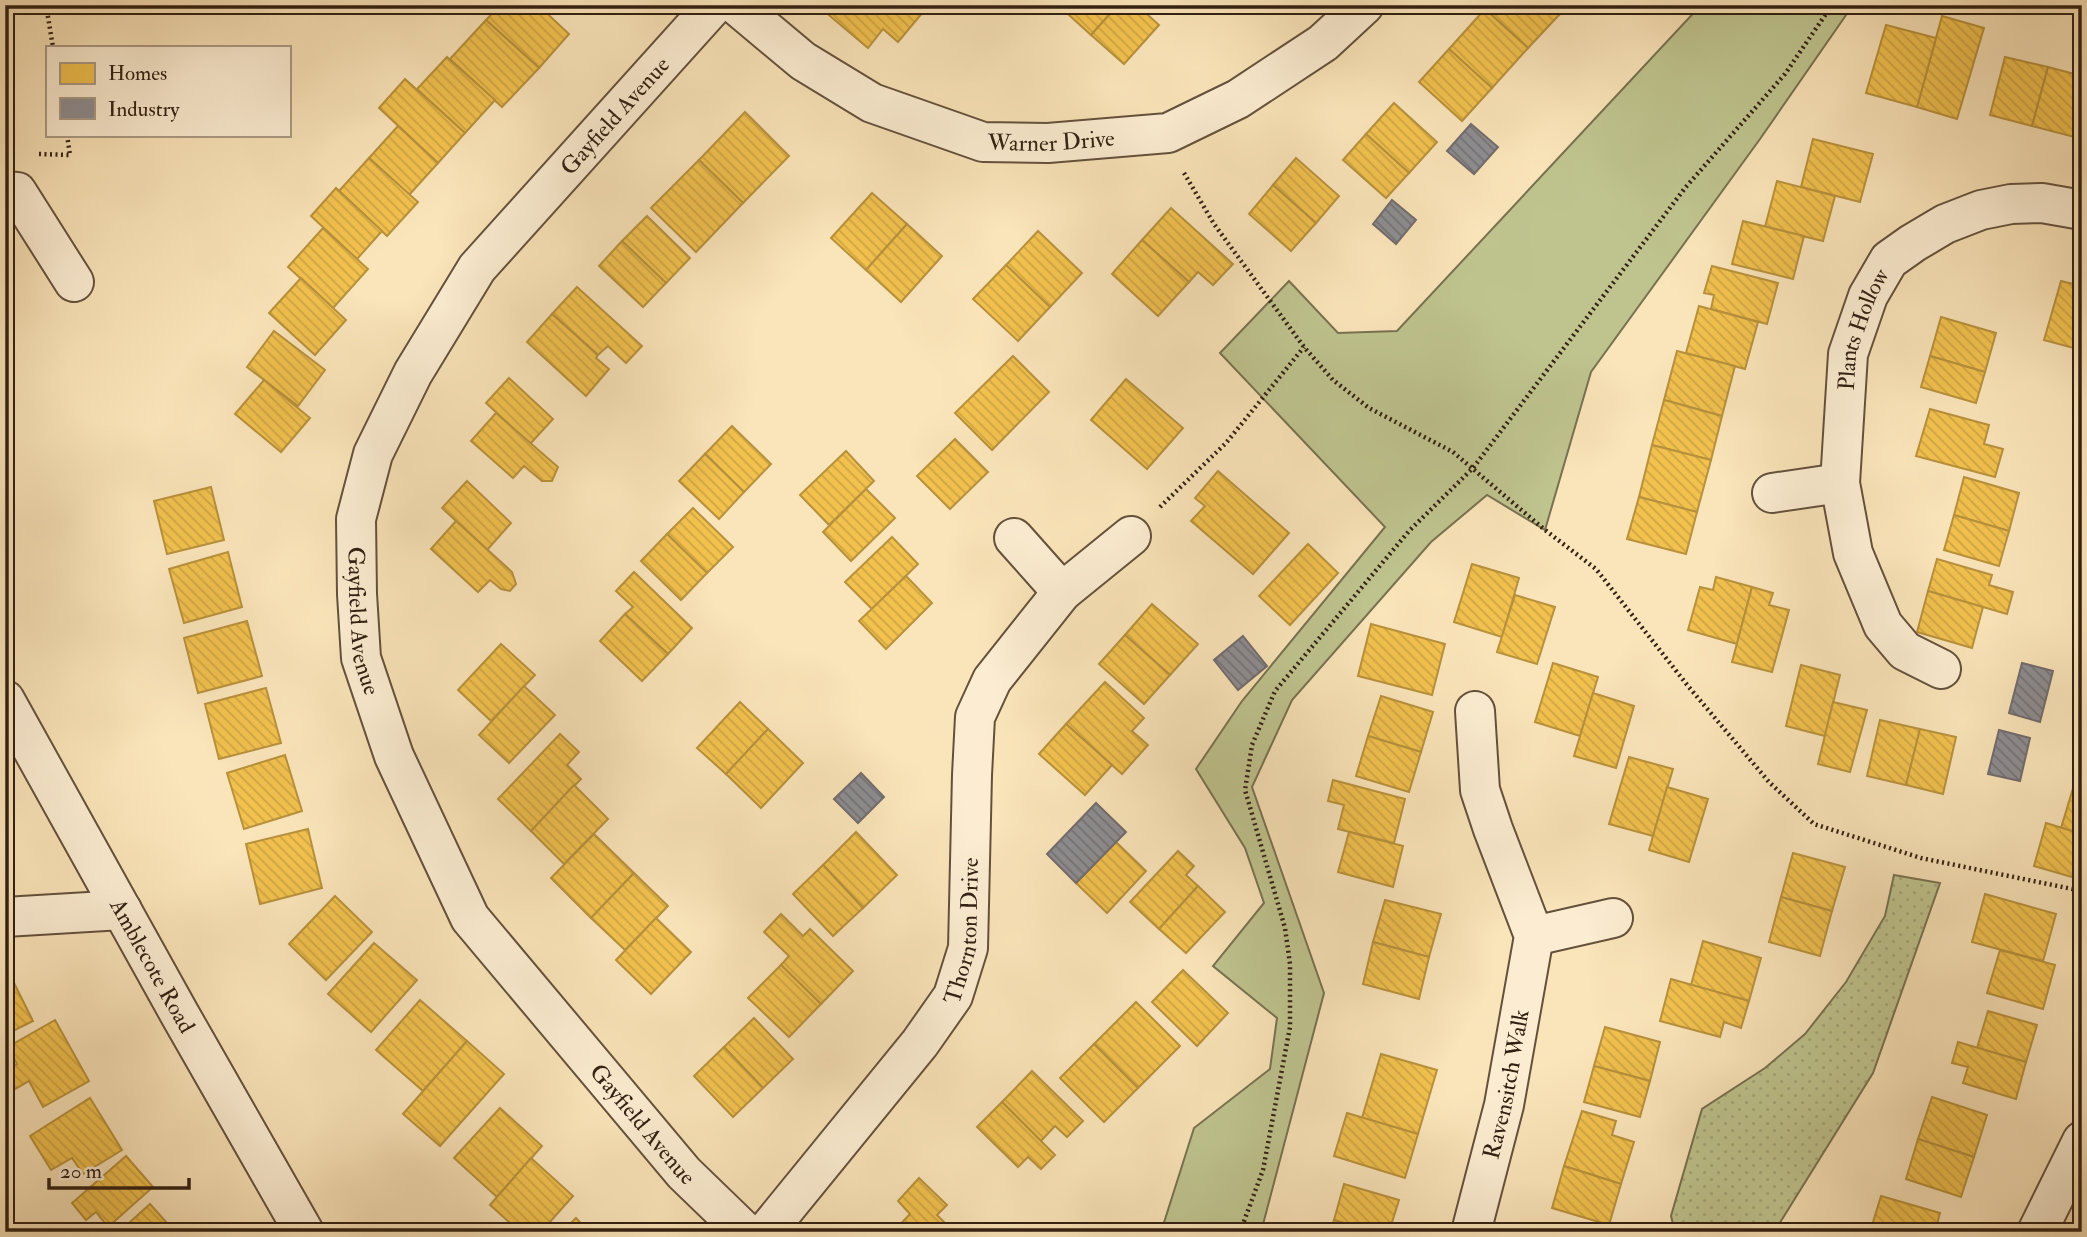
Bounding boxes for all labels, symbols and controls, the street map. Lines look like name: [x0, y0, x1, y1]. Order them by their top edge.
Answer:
legend: [46, 46, 290, 136]
street label: Gayfield Avenue: [554, 50, 676, 181]
text: Homes: [108, 60, 167, 87]
text: Industry: [108, 96, 180, 123]
street label: Warner Drive: [987, 123, 1116, 158]
street label: Plants Hollow: [1831, 263, 1896, 391]
street label: Gayfield Avenue: [342, 546, 387, 699]
street label: Thornton Drive: [937, 857, 985, 1007]
street label: Amblecote Road: [103, 893, 202, 1038]
street label: Ravensitch Walk: [1476, 1007, 1535, 1162]
street label: Gayfield Avenue: [584, 1057, 702, 1191]
scale bar: [49, 1146, 189, 1190]
text: 20 m: [60, 1158, 102, 1185]

